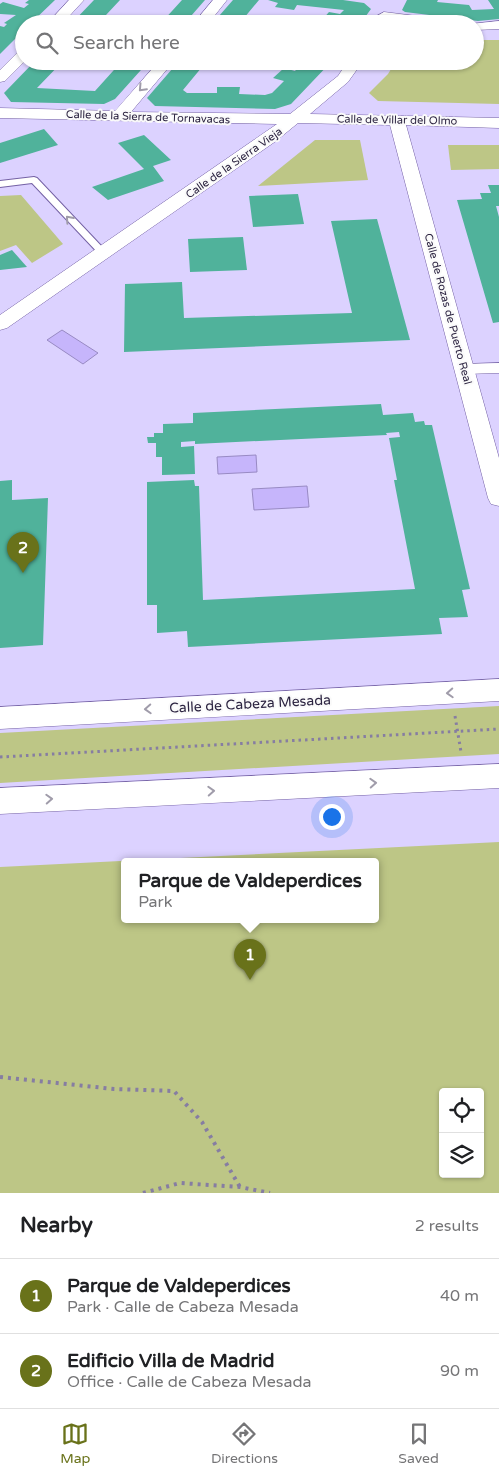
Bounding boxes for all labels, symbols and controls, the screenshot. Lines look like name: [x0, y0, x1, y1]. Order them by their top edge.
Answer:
search box: [15, 15, 484, 70]
icon: search: [33, 29, 61, 57]
text: Search here: [73, 32, 180, 54]
one-way arrow: [139, 82, 148, 91]
street label: Calle de la Sierra de Tornavacas: [66, 108, 230, 126]
street label: Calle de Villar del Olmo: [337, 112, 458, 128]
street label: Calle de la Sierra Vieja: [183, 125, 285, 201]
one-way arrow: [66, 215, 75, 224]
street label: Calle de Rozas de Puerto Real: [422, 232, 474, 386]
pin: 2: [7, 532, 39, 573]
one-way arrow: [446, 688, 454, 699]
street label: Calle de Cabeza Mesada: [169, 691, 331, 717]
one-way arrow: [144, 704, 152, 715]
one-way arrow: [370, 777, 378, 788]
one-way arrow: [207, 785, 215, 796]
one-way arrow: [45, 793, 53, 804]
your location: [319, 804, 345, 830]
popup: [121, 858, 379, 923]
text: Parque de Valdeperdices: [138, 870, 362, 892]
text: Park: [138, 892, 172, 912]
pin: 1: [234, 939, 266, 980]
map controls: [439, 1088, 484, 1178]
button: locate: [439, 1088, 484, 1133]
button: layers: [439, 1133, 484, 1178]
text: Nearby: [20, 1213, 93, 1238]
text: 2 results: [415, 1216, 479, 1236]
text: Parque de Valdeperdices: [67, 1275, 291, 1297]
text: 1: [31, 1286, 41, 1306]
text: 40 m: [440, 1286, 479, 1306]
text: Park · Calle de Cabeza Mesada: [67, 1297, 299, 1317]
text: Edificio Villa de Madrid: [67, 1350, 275, 1372]
text: 2: [31, 1361, 41, 1381]
text: 90 m: [440, 1361, 479, 1381]
text: Office · Calle de Cabeza Mesada: [67, 1372, 312, 1392]
tab: Map: [60, 1420, 90, 1467]
tab: Directions: [211, 1420, 278, 1467]
tab: Saved: [398, 1420, 439, 1467]

